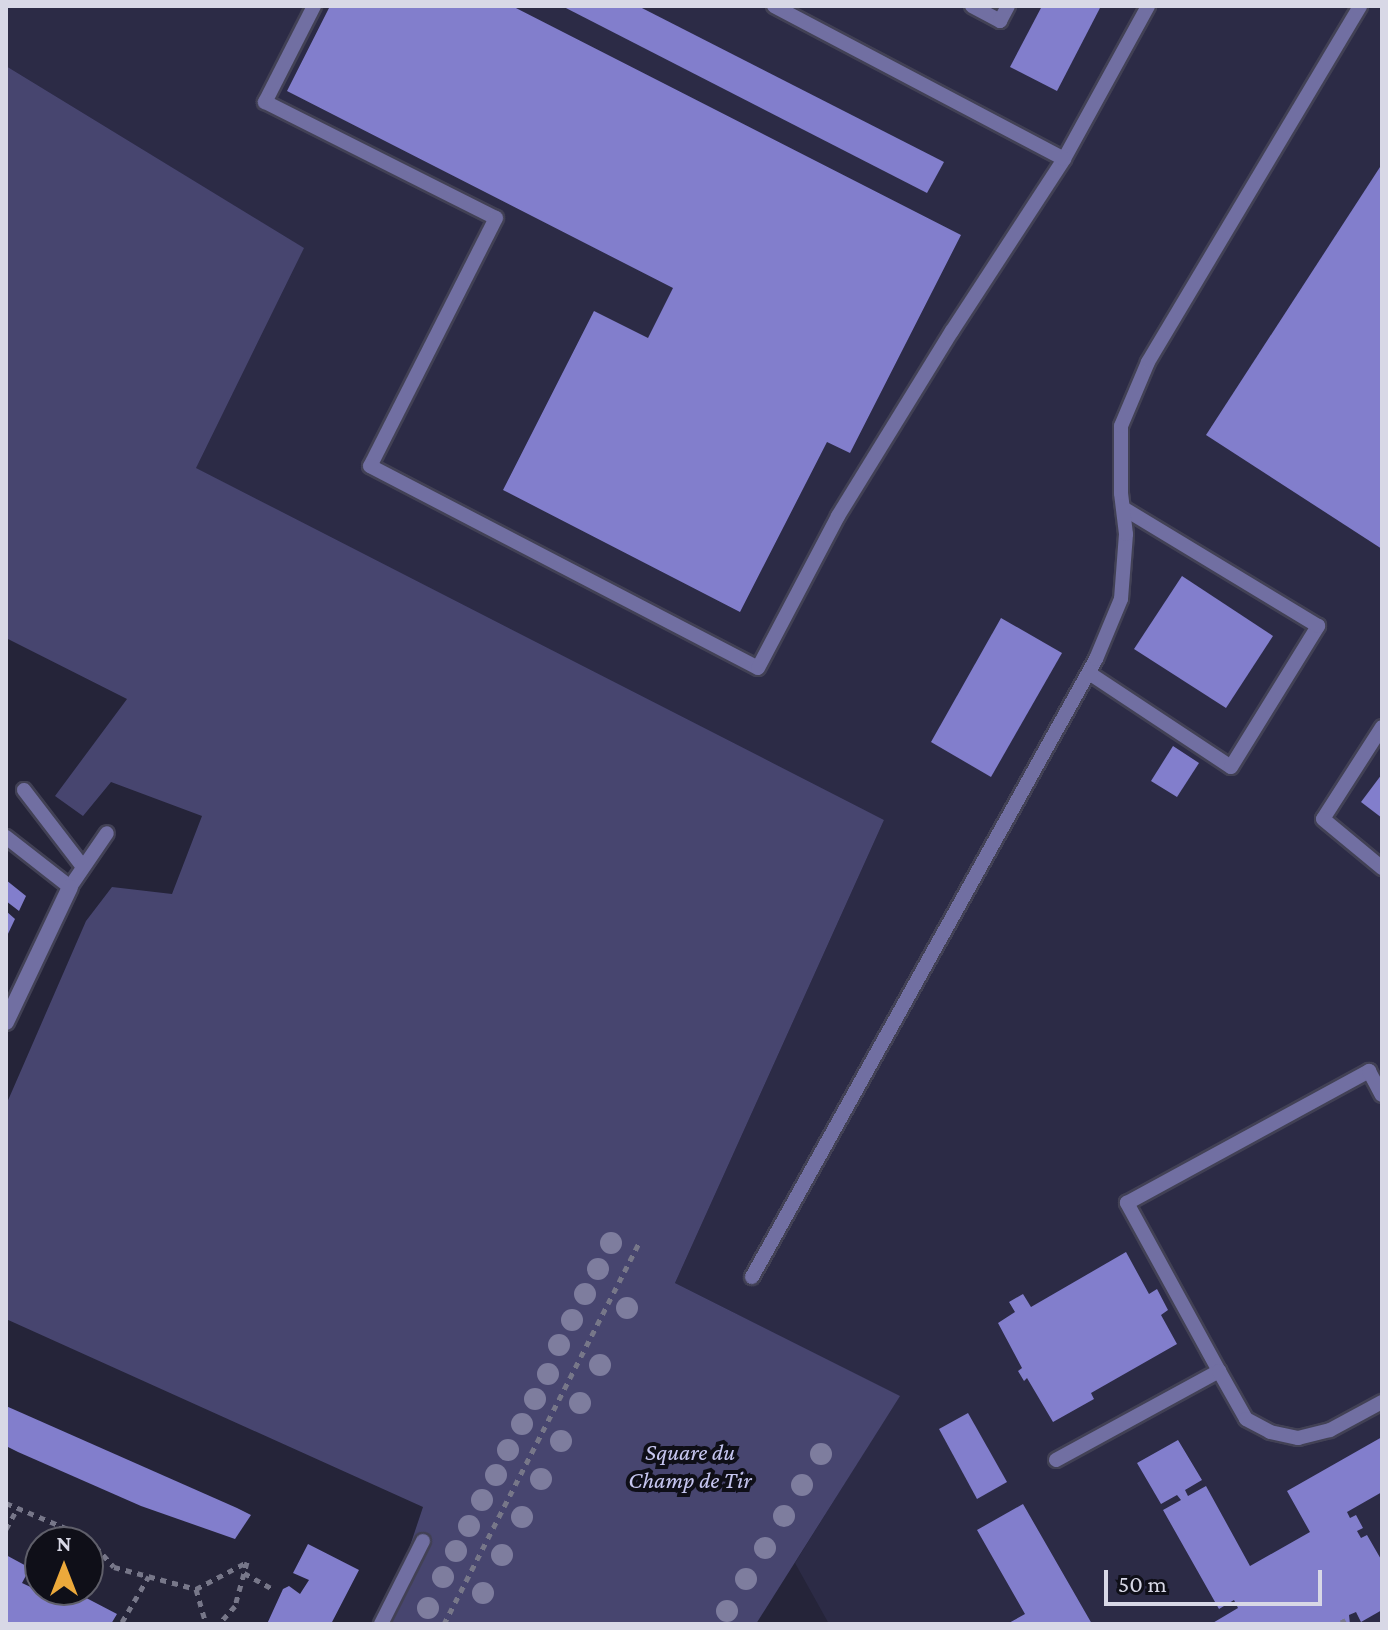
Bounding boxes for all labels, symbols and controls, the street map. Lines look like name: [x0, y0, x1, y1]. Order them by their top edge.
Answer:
park label: Square du Champ de Tir: [628, 1438, 752, 1494]
north arrow: [24, 1526, 104, 1606]
text: N: [57, 1531, 72, 1556]
scale bar: [1108, 1554, 1326, 1604]
text: 50 m: [1118, 1570, 1167, 1597]

